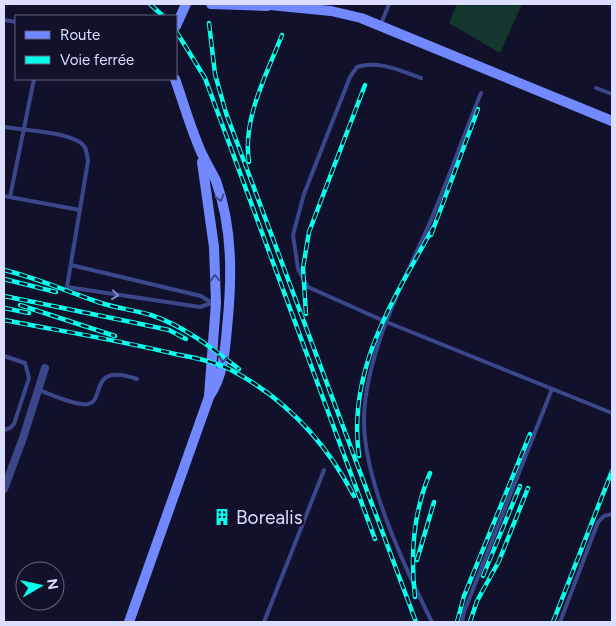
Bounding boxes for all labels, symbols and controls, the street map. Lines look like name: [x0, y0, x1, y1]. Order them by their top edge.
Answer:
legend: [15, 15, 178, 80]
text: Route: [60, 26, 100, 44]
text: Voie ferrée: [60, 51, 134, 69]
one-way arrow: [214, 194, 225, 203]
one-way arrow: [210, 274, 221, 282]
one-way arrow: [111, 289, 119, 300]
one-way arrow: [218, 355, 228, 364]
place label: Borealis: [236, 506, 303, 529]
building icon: Borealis: [212, 507, 232, 527]
north arrow: [15, 561, 65, 611]
text: N: [43, 577, 62, 591]

